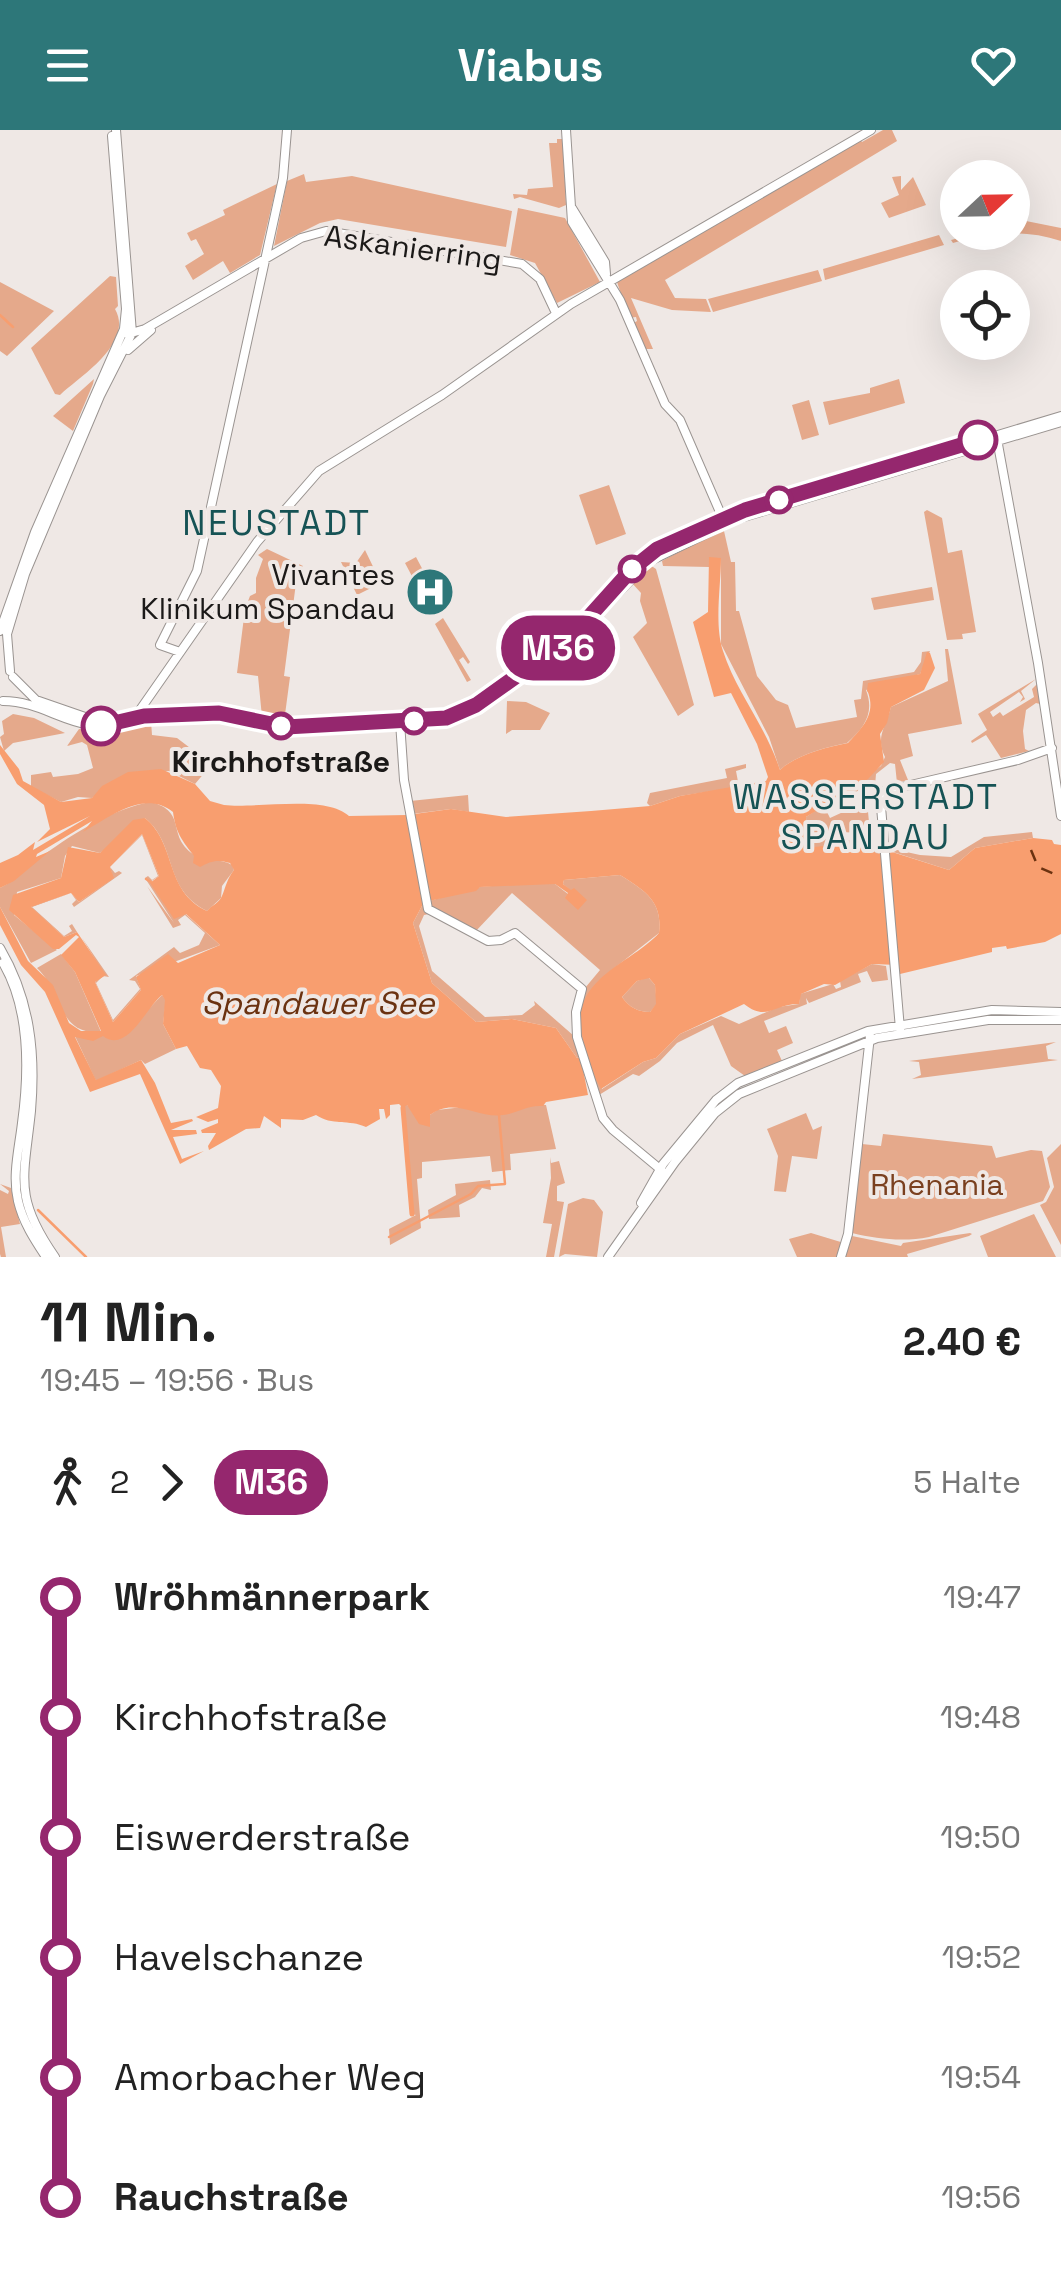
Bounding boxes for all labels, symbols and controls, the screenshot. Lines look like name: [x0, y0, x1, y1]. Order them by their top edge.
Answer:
text: Viabus: [458, 37, 603, 94]
icon: menu: [40, 38, 95, 93]
icon: heart: [966, 38, 1021, 93]
north arrow: [940, 160, 1030, 250]
map controls: [940, 160, 1030, 360]
street label: Askanierring: [322, 216, 504, 279]
button: locate: [940, 270, 1030, 360]
unlabelled marker: [959, 421, 997, 459]
unlabelled marker: [766, 487, 792, 513]
district label: NEUSTADT: [182, 501, 372, 545]
place label: Vivantes Klinikum Spandau: [140, 555, 395, 628]
unlabelled marker: [619, 556, 645, 582]
hospital icon: Vivantes Klinikum Spandau: [404, 566, 456, 618]
line badge: M36: [500, 616, 616, 680]
text: M36: [521, 626, 595, 670]
unlabelled marker: [82, 707, 120, 745]
unlabelled marker: [401, 708, 427, 734]
marker: Kirchhofstraße: [268, 713, 294, 739]
place label: Kirchhofstraße: [172, 742, 390, 781]
district label: WASSERSTADT SPANDAU: [733, 775, 999, 859]
water label: Spandauer See: [201, 983, 436, 1023]
park label: Rhenania: [870, 1165, 1004, 1204]
text: 11 Min.: [40, 1287, 217, 1357]
text: 2.40 €: [903, 1318, 1021, 1366]
text: 19:45 – 19:56 · Bus: [40, 1360, 314, 1400]
icon: walk: [40, 1455, 95, 1510]
icon: forward: [144, 1455, 199, 1510]
text: M36: [234, 1460, 308, 1504]
text: 2: [110, 1462, 129, 1502]
text: 5 Halte: [913, 1462, 1021, 1502]
text: Wröhmännerpark: [114, 1573, 430, 1621]
text: 19:47: [943, 1577, 1021, 1617]
text: Kirchhofstraße: [114, 1693, 388, 1741]
text: 19:48: [940, 1697, 1021, 1737]
text: Eiswerderstraße: [114, 1813, 411, 1861]
text: 19:50: [940, 1817, 1021, 1857]
text: Havelschanze: [114, 1933, 364, 1981]
text: 19:52: [942, 1937, 1021, 1977]
text: Amorbacher Weg: [114, 2053, 426, 2101]
text: 19:54: [941, 2057, 1021, 2097]
text: Rauchstraße: [114, 2173, 349, 2221]
text: 19:56: [941, 2177, 1021, 2217]

